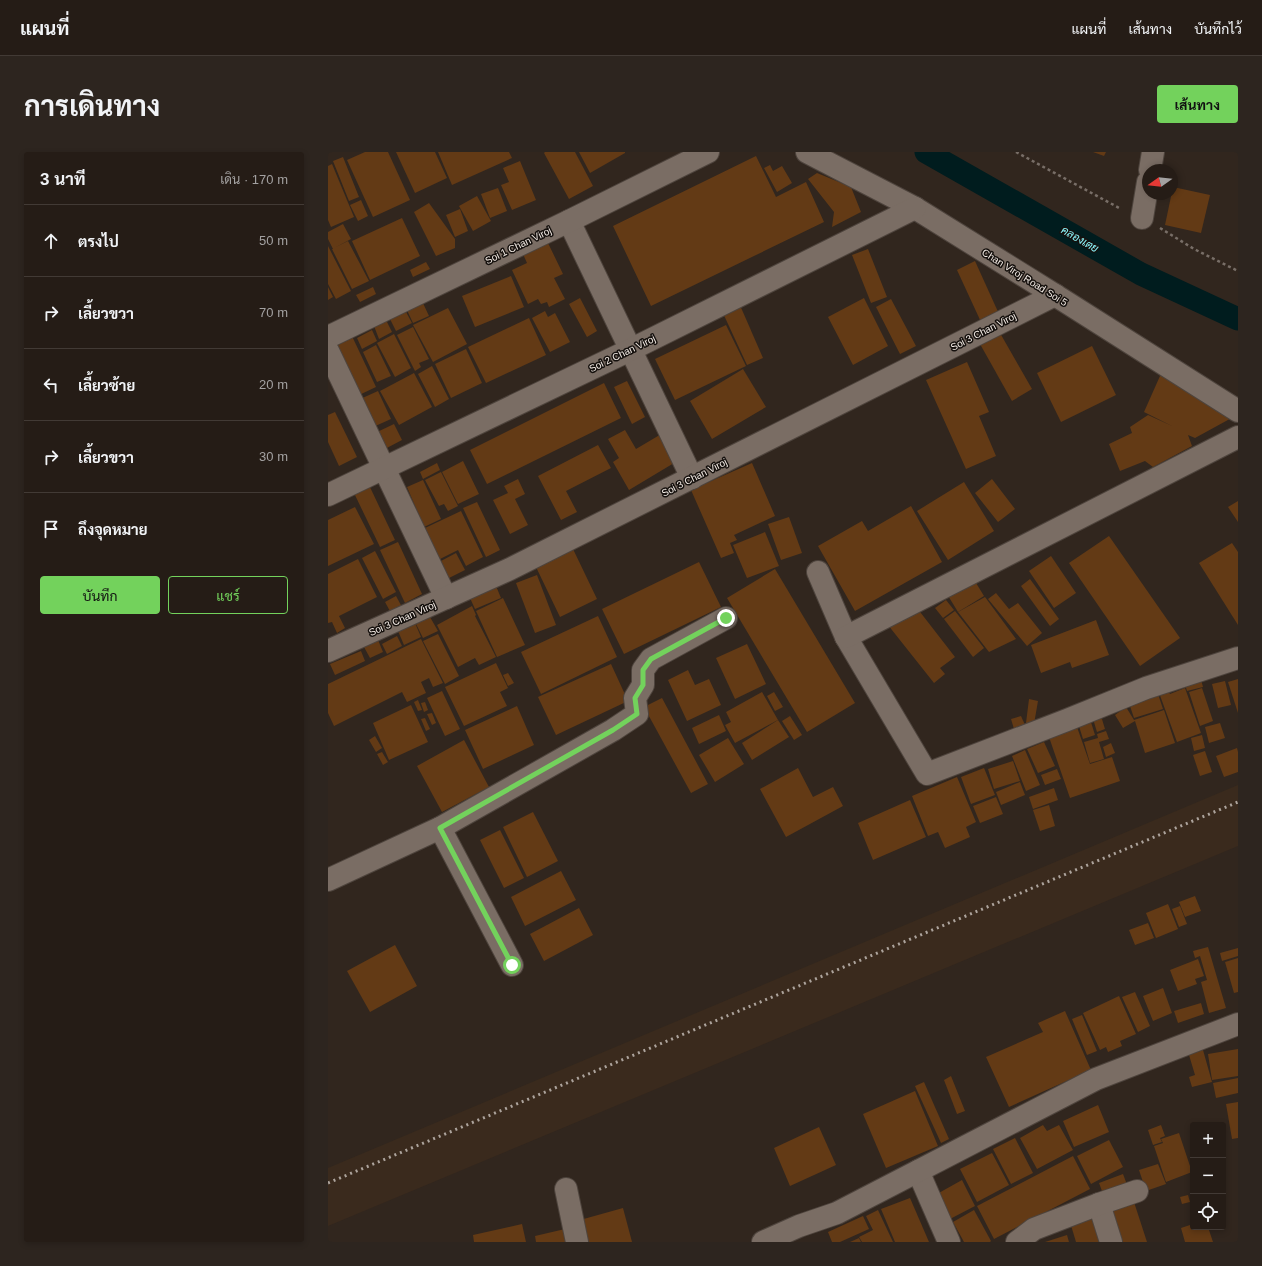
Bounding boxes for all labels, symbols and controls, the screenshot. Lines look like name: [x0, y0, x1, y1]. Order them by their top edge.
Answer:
text: แผนที่: [20, 18, 69, 39]
text: แผนที่: [1071, 21, 1106, 37]
text: เส้นทาง: [1128, 21, 1172, 37]
text: บันทึกไว้: [1194, 21, 1242, 37]
button: เส้นทาง: [1157, 85, 1238, 123]
text: การเดินทาง: [24, 91, 160, 122]
north arrow: [1142, 164, 1178, 200]
text: 3 นาที: [40, 170, 85, 189]
text: เดิน · 170 m: [220, 172, 288, 187]
water label: คลองเตย: [1059, 224, 1101, 255]
street label: Soi 1 Chan Viroj: [483, 225, 553, 266]
icon: ahead: [40, 230, 62, 252]
text: ตรงไป: [78, 233, 119, 250]
text: 50 m: [259, 233, 288, 248]
street label: Chan Viroj Road Soi 5: [980, 247, 1070, 308]
icon: right: [40, 302, 62, 324]
text: เลี้ยวขวา: [78, 305, 134, 322]
text: 70 m: [259, 305, 288, 320]
street label: Soi 3 Chan Viroj: [949, 310, 1018, 353]
street label: Soi 2 Chan Viroj: [587, 333, 657, 374]
icon: left: [40, 374, 62, 396]
text: เลี้ยวซ้าย: [78, 377, 135, 394]
text: 20 m: [259, 377, 288, 392]
icon: right: [40, 446, 62, 468]
text: เลี้ยวขวา: [78, 449, 134, 466]
text: 30 m: [259, 449, 288, 464]
street label: Soi 3 Chan Viroj: [660, 456, 729, 499]
icon: arrive: [40, 518, 62, 540]
text: ถึงจุดหมาย: [78, 521, 148, 538]
button: บันทึก: [40, 576, 160, 614]
button: แชร์: [168, 576, 288, 614]
street label: Soi 3 Chan Viroj: [367, 599, 437, 638]
route end: [717, 609, 735, 627]
route start: [503, 956, 521, 974]
map controls: [1190, 1122, 1226, 1230]
button: +: [1190, 1122, 1226, 1158]
button: −: [1190, 1158, 1226, 1194]
button: locate: [1190, 1194, 1226, 1230]

